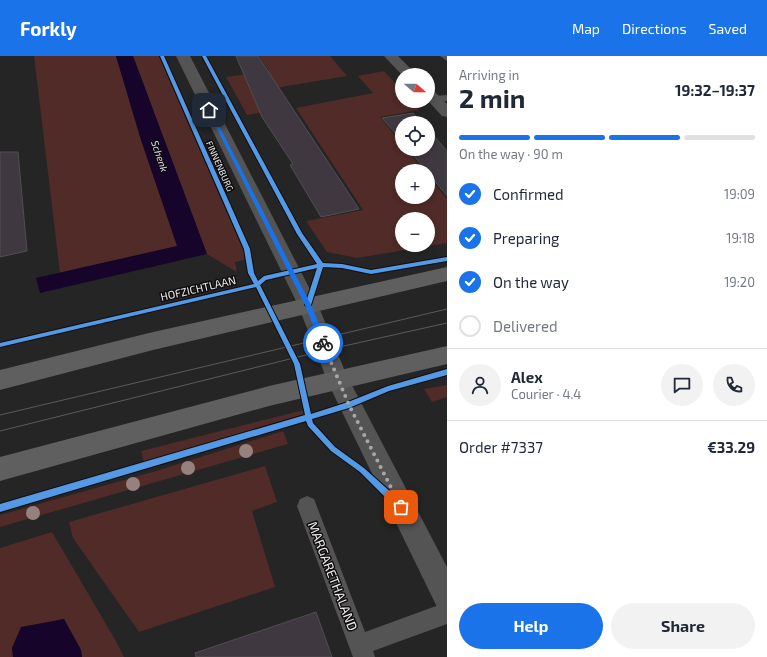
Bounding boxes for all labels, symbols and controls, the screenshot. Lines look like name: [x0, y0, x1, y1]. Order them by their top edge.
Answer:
text: Forkly: [20, 17, 77, 40]
text: Map: [572, 20, 600, 37]
text: Directions: [622, 20, 687, 37]
text: Saved: [709, 20, 747, 37]
text: Arriving in: [459, 67, 519, 83]
north arrow: [395, 68, 435, 108]
map controls: [395, 68, 435, 252]
text: 19:32–19:37: [675, 81, 755, 99]
text: 2 min: [459, 82, 525, 113]
pin: [192, 93, 226, 127]
icon: home: [198, 99, 220, 121]
button: locate: [395, 116, 435, 156]
water label: Schenk: [149, 139, 171, 173]
street label: FINNENBURG: [204, 139, 236, 193]
text: On the way · 90 m: [459, 146, 563, 162]
button: +: [395, 164, 435, 204]
icon: check: [459, 183, 481, 205]
text: Confirmed: [493, 185, 564, 203]
text: 19:09: [724, 186, 755, 202]
button: −: [395, 212, 435, 252]
icon: check: [459, 227, 481, 249]
text: Preparing: [493, 229, 559, 247]
text: 19:18: [726, 230, 755, 246]
icon: check: [459, 271, 481, 293]
street label: HOFZICHTLAAN: [159, 273, 237, 303]
text: On the way: [493, 273, 569, 291]
text: 19:20: [724, 274, 755, 290]
text: Delivered: [493, 317, 558, 335]
courier: [303, 323, 343, 363]
icon: bike: [312, 332, 334, 354]
button: person: [459, 364, 501, 406]
button: chat: [661, 364, 703, 406]
button: phone: [713, 364, 755, 406]
text: Alex: [511, 368, 543, 386]
text: Courier · 4.4: [511, 386, 581, 402]
text: Order #7337: [459, 438, 543, 456]
text: €33.29: [707, 438, 755, 456]
pin: [384, 490, 418, 524]
icon: bag: [390, 496, 412, 518]
street label: MARGARETHALAND: [305, 519, 361, 633]
button: Help: [459, 603, 603, 649]
button: Share: [611, 603, 755, 649]

